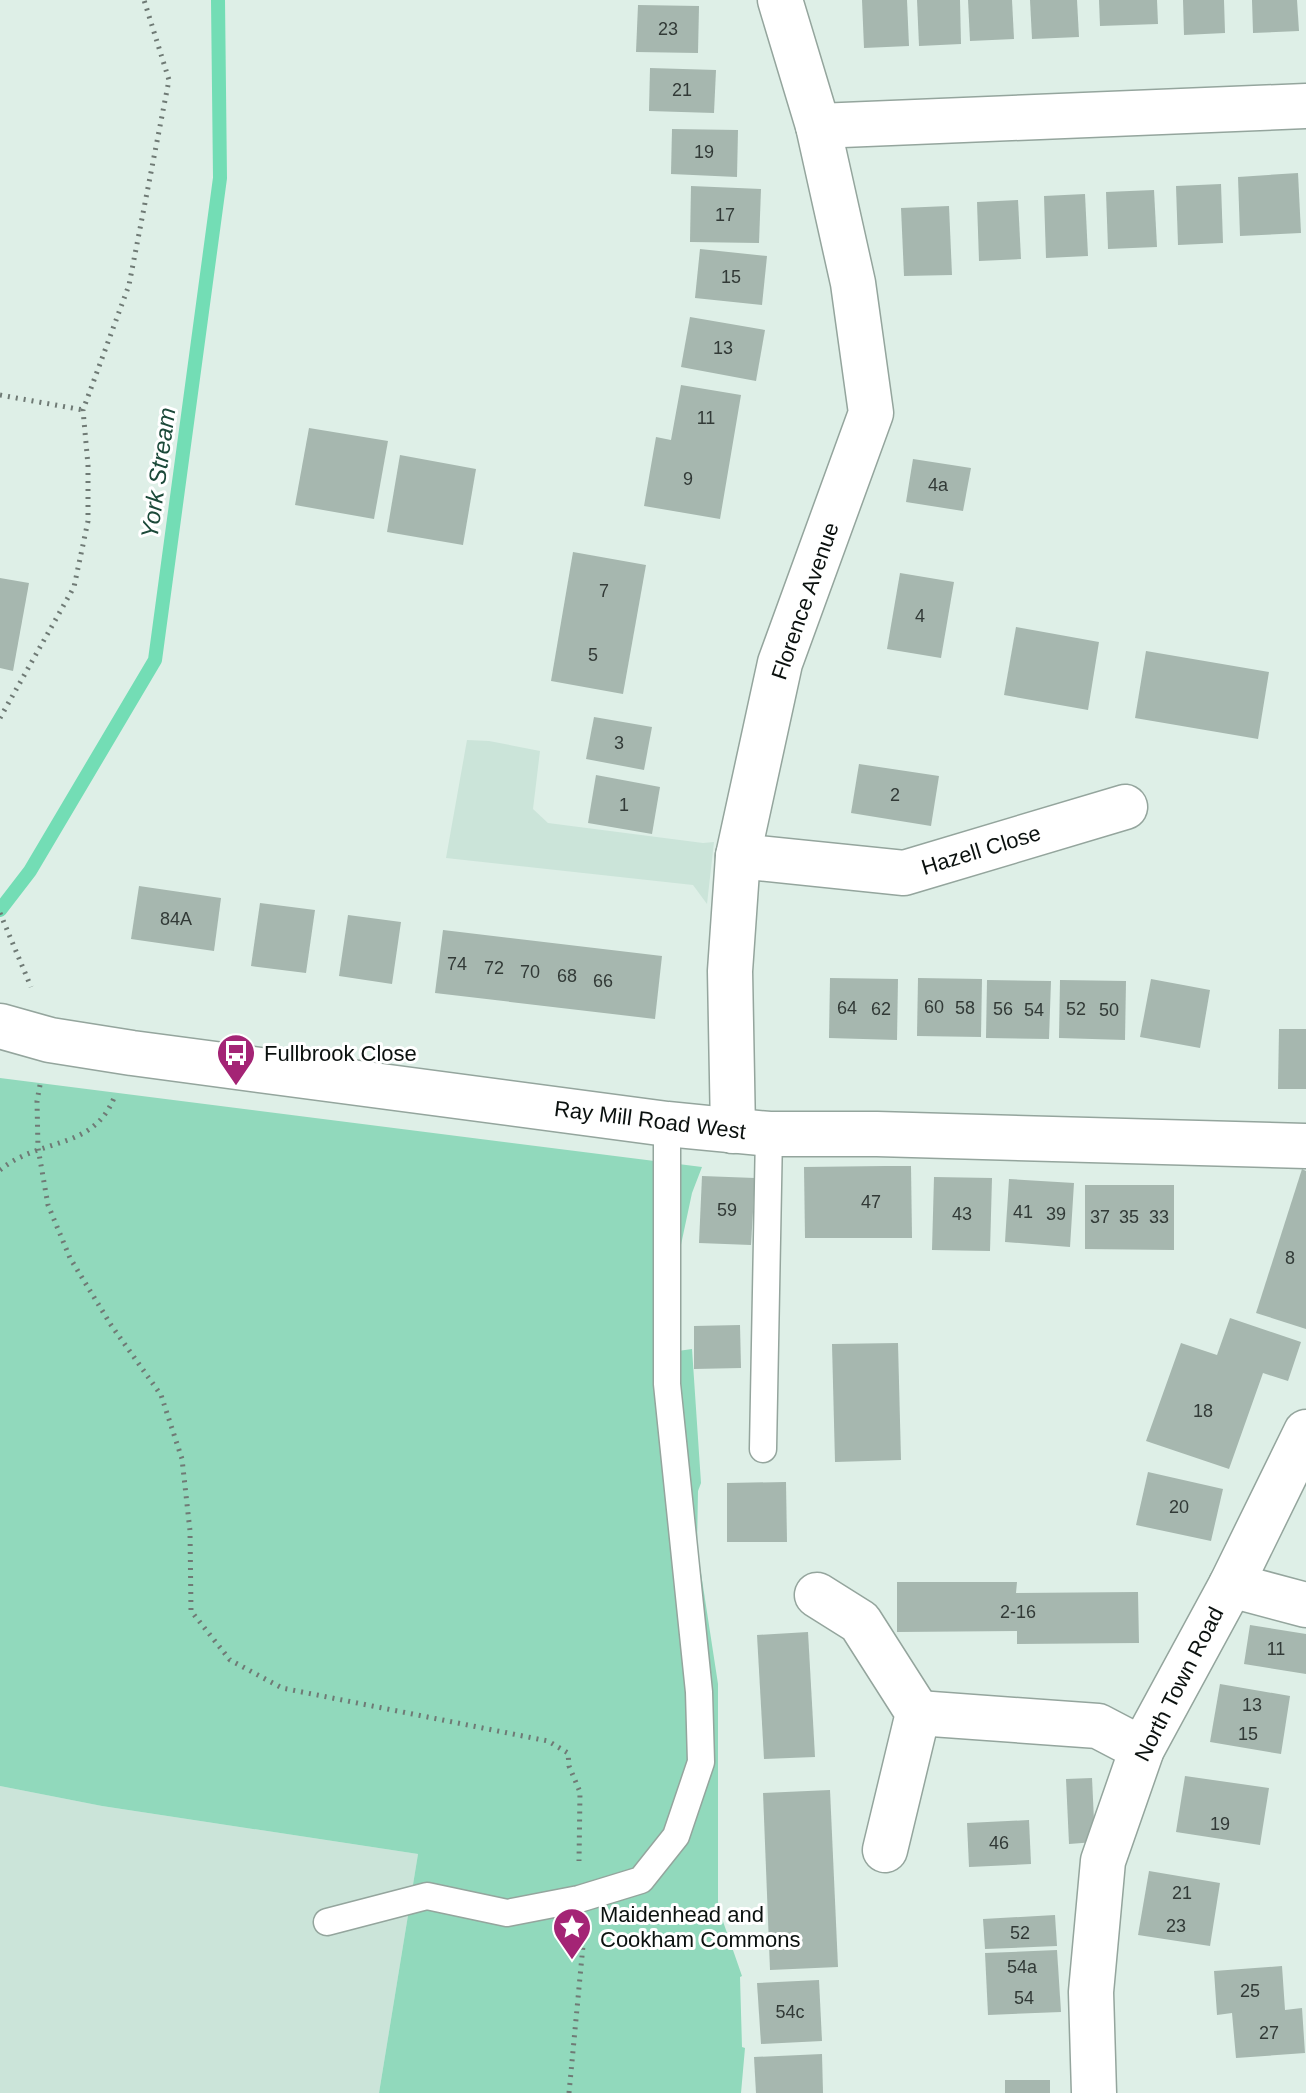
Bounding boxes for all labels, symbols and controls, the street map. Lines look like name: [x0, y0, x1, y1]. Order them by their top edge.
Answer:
house number: 23: [658, 19, 678, 39]
house number: 21: [672, 80, 692, 100]
house number: 19: [694, 142, 714, 162]
house number: 17: [715, 205, 735, 225]
house number: 15: [721, 267, 741, 287]
house number: 13: [713, 338, 733, 358]
water label: York Stream: [135, 406, 181, 540]
house number: 11: [697, 408, 715, 428]
house number: 9: [683, 469, 693, 489]
house number: 4a: [928, 475, 949, 495]
street label: Florence Avenue: [766, 519, 844, 683]
house number: 7: [599, 581, 609, 601]
house number: 4: [915, 606, 925, 626]
house number: 5: [588, 645, 598, 665]
house number: 3: [614, 733, 624, 753]
house number: 2: [890, 785, 900, 805]
house number: 1: [619, 795, 629, 815]
street label: Hazell Close: [918, 820, 1044, 880]
house number: 84A: [160, 909, 192, 929]
house number: 74: [447, 954, 467, 974]
house number: 72: [484, 958, 504, 978]
house number: 70: [520, 962, 540, 982]
house number: 68: [557, 966, 577, 986]
house number: 66: [593, 971, 613, 991]
house number: 60: [924, 997, 944, 1017]
house number: 64: [837, 998, 857, 1018]
house number: 58: [955, 998, 975, 1018]
house number: 62: [871, 999, 891, 1019]
house number: 56: [993, 999, 1013, 1019]
house number: 52: [1066, 999, 1086, 1019]
house number: 54: [1024, 1000, 1044, 1020]
house number: 50: [1099, 1000, 1119, 1020]
bus stop icon: Fullbrook Close: [215, 1032, 257, 1087]
place label: Fullbrook Close: [264, 1041, 417, 1066]
street label: Ray Mill Road West: [553, 1096, 747, 1144]
house number: 47: [861, 1192, 881, 1212]
house number: 59: [717, 1200, 737, 1220]
house number: 41: [1013, 1202, 1033, 1222]
house number: 43: [952, 1204, 972, 1224]
house number: 39: [1046, 1204, 1066, 1224]
house number: 37: [1090, 1207, 1110, 1227]
house number: 35: [1119, 1207, 1139, 1227]
house number: 33: [1149, 1207, 1169, 1227]
house number: 8: [1285, 1248, 1295, 1268]
house number: 18: [1193, 1401, 1213, 1421]
house number: 20: [1169, 1497, 1189, 1517]
house number: 2-16: [1000, 1602, 1036, 1622]
street label: North Town Road: [1129, 1603, 1229, 1765]
house number: 11: [1267, 1639, 1285, 1659]
house number: 13: [1242, 1695, 1262, 1715]
house number: 15: [1238, 1724, 1258, 1744]
house number: 19: [1210, 1814, 1230, 1834]
house number: 46: [989, 1833, 1009, 1853]
house number: 21: [1172, 1883, 1192, 1903]
place label: Maidenhead and Cookham Commons: [600, 1902, 801, 1952]
place icon: Maidenhead and Cookham Commons: [551, 1906, 593, 1961]
house number: 23: [1166, 1916, 1186, 1936]
house number: 52: [1010, 1923, 1030, 1943]
house number: 54a: [1007, 1957, 1038, 1977]
house number: 25: [1240, 1981, 1260, 2001]
house number: 54: [1014, 1988, 1034, 2008]
house number: 54c: [775, 2002, 805, 2022]
house number: 27: [1259, 2023, 1279, 2043]

